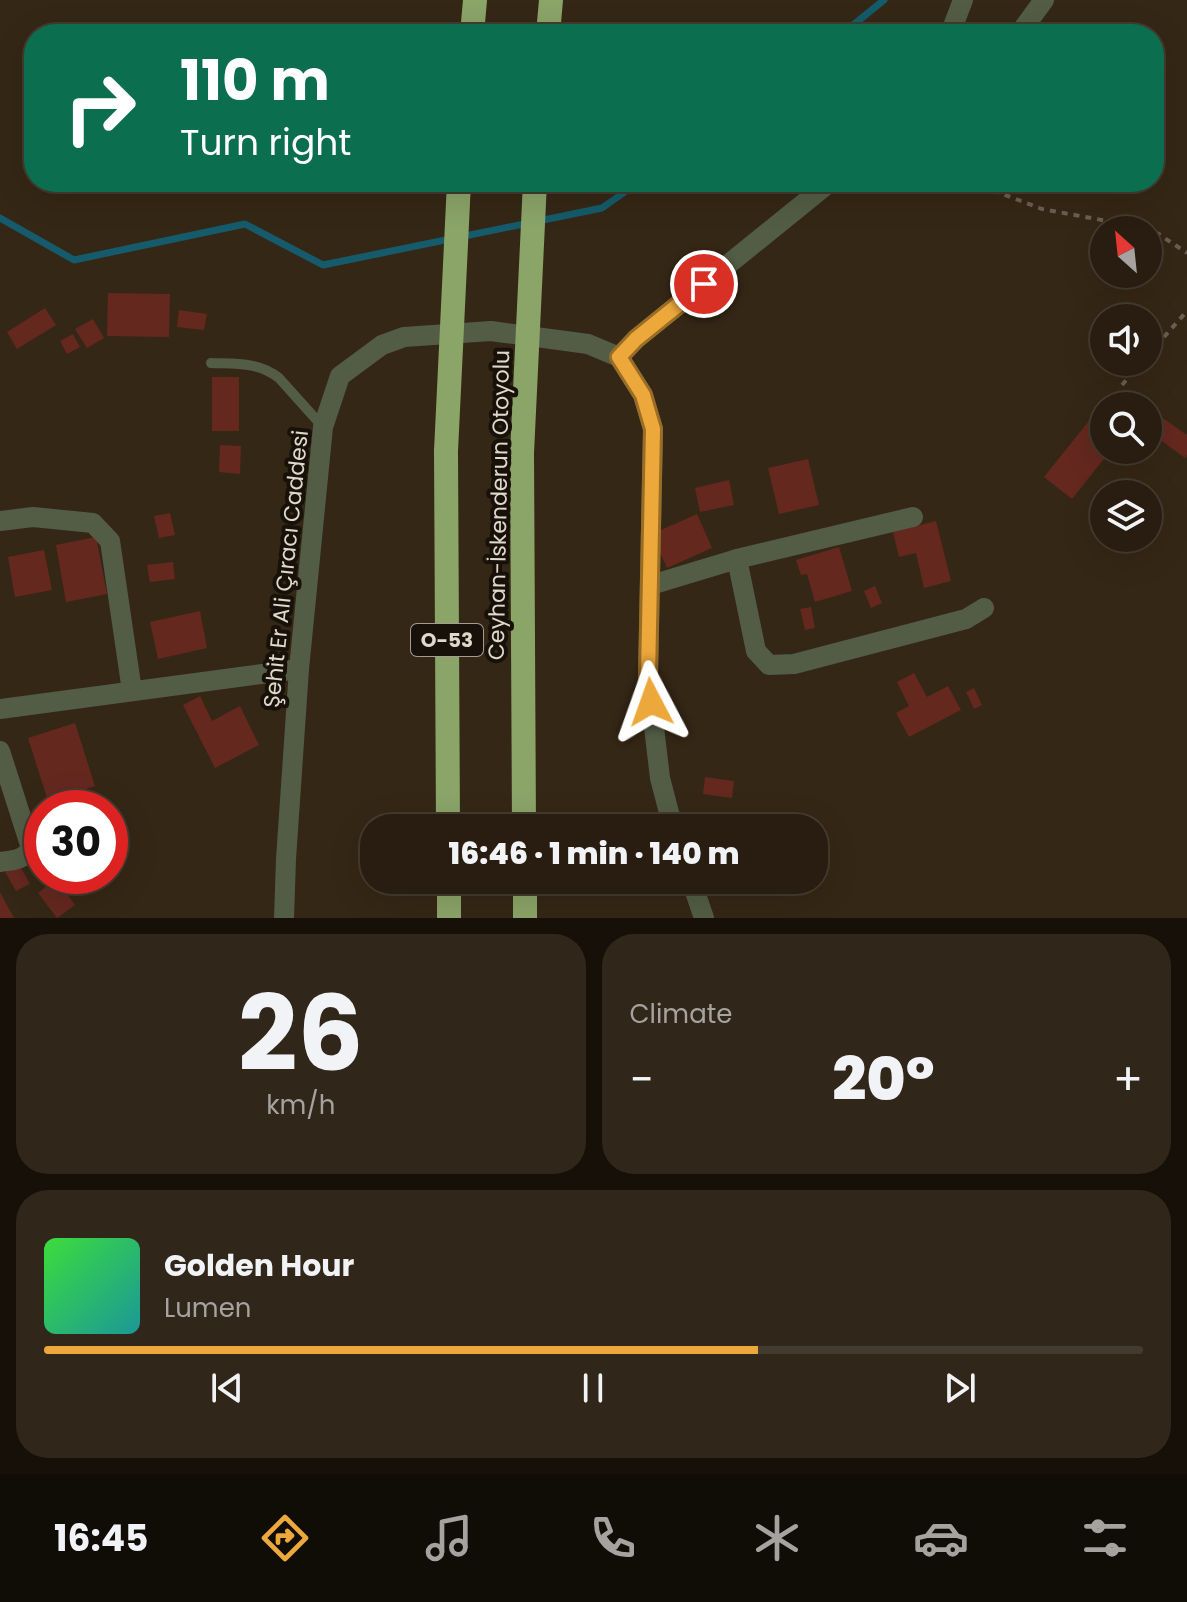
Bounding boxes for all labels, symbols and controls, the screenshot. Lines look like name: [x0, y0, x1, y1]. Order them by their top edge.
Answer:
text: 110 m: [180, 41, 330, 120]
icon: right: [48, 56, 152, 160]
text: Turn right: [180, 117, 351, 168]
north arrow: [1090, 216, 1162, 288]
map controls: [1090, 216, 1162, 552]
pin: [670, 250, 738, 318]
icon: arrive: [682, 262, 726, 306]
button: sound: [1090, 304, 1162, 376]
street label: Ceyhan-İskenderun Otoyolu: [481, 350, 517, 660]
button: search: [1090, 392, 1162, 464]
street label: Şehit Er Ali Çıracı Caddesi: [256, 429, 316, 709]
button: layers: [1090, 480, 1162, 552]
road number: O-53: [411, 624, 483, 656]
position arrow: [609, 660, 693, 744]
speed limit sign: 30: [24, 790, 128, 894]
text: 16:46 · 1 min · 140 m: [449, 832, 739, 875]
text: 26: [238, 961, 364, 1106]
text: Climate: [630, 996, 732, 1032]
text: 20°: [832, 1037, 935, 1121]
text: −: [630, 1049, 654, 1110]
text: +: [1113, 1049, 1143, 1110]
text: km/h: [266, 1087, 335, 1123]
text: Golden Hour: [164, 1244, 354, 1287]
text: Lumen: [164, 1290, 251, 1326]
icon: previous: [205, 1366, 249, 1410]
icon: pause: [571, 1366, 615, 1410]
icon: next: [938, 1366, 982, 1410]
icon: directions: [257, 1510, 313, 1566]
icon: music: [421, 1510, 477, 1566]
icon: phone: [585, 1510, 641, 1566]
icon: climate: [749, 1510, 805, 1566]
icon: car: [913, 1510, 969, 1566]
icon: filters: [1077, 1510, 1133, 1566]
text: 16:45: [54, 1513, 149, 1564]

